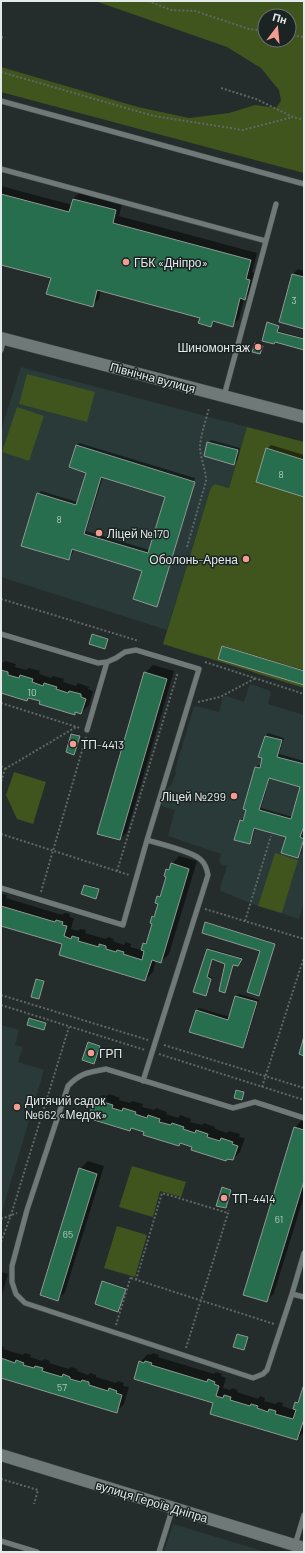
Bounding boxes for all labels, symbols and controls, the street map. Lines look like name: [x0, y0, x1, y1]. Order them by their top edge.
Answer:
north arrow: [257, 8, 297, 48]
text: Пн: [271, 10, 289, 26]
place label: ГБК «Дніпро»: [134, 255, 208, 270]
marker: ГБК «Дніпро»: [121, 257, 131, 267]
house number: 3: [291, 294, 297, 306]
place label: Шиномонтаж: [177, 340, 250, 354]
marker: Шиномонтаж: [253, 342, 263, 352]
street label: Північна вулиця: [109, 359, 197, 396]
house number: 8: [278, 468, 284, 480]
house number: 8: [56, 513, 62, 525]
place label: Ліцей №170: [107, 526, 170, 541]
marker: Ліцей №170: [94, 528, 104, 538]
place label: Оболонь-Арена: [149, 552, 238, 567]
marker: Оболонь-Арена: [241, 554, 251, 564]
house number: 10: [27, 686, 37, 698]
place label: ТП-4413: [81, 737, 124, 751]
marker: ТП-4413: [68, 739, 78, 749]
place label: Ліцей №299: [161, 789, 226, 804]
marker: Ліцей №299: [229, 791, 239, 801]
place label: ГРП: [99, 1046, 122, 1060]
marker: ГРП: [86, 1048, 96, 1058]
place label: Дитячий садок №662 «Медок»: [25, 1093, 108, 1122]
marker: Дитячий садок №662 «Медок»: [12, 1102, 22, 1112]
place label: ТП-4414: [232, 1191, 276, 1205]
marker: ТП-4414: [219, 1193, 229, 1203]
house number: 61: [275, 1213, 283, 1225]
house number: 65: [63, 1228, 73, 1240]
house number: 57: [57, 1381, 67, 1393]
street label: вулиця Героїв Дніпра: [94, 1477, 210, 1526]

